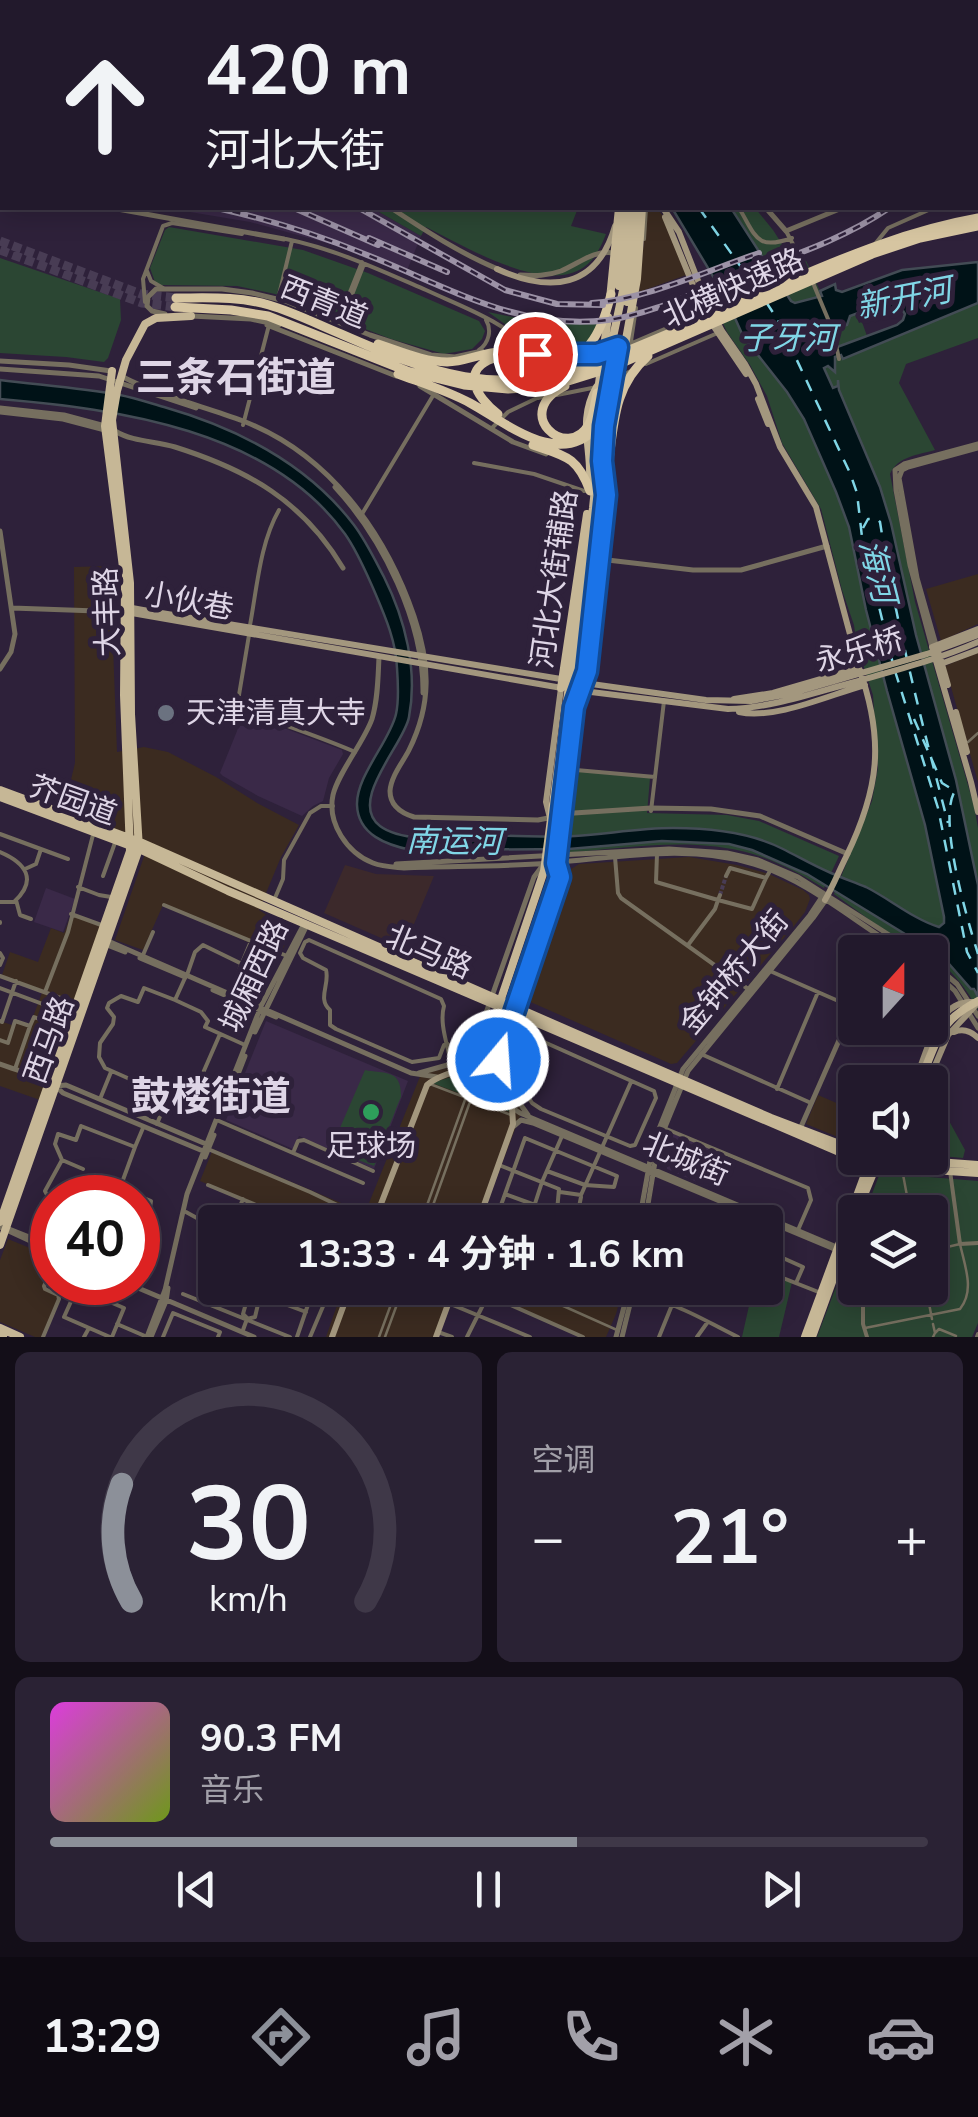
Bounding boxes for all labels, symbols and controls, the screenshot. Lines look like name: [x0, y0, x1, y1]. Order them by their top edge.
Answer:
text: 420 m: [205, 23, 411, 119]
icon: ahead: [40, 40, 170, 170]
text: 河北大街: [205, 121, 385, 182]
street label: 北横快速路: [656, 239, 810, 338]
street label: 西青道: [274, 267, 373, 338]
water label: 新开河: [853, 267, 961, 329]
pin: [493, 312, 578, 397]
water label: 子牙河: [740, 317, 842, 360]
icon: arrive: [508, 327, 563, 382]
district label: 三条石街道: [136, 351, 336, 405]
street label: 河北大街辅路: [522, 487, 587, 671]
water label: 海河: [849, 535, 908, 613]
street label: 大丰路: [85, 566, 130, 658]
street label: 小伙巷: [141, 573, 237, 629]
street label: 永乐桥: [810, 618, 908, 683]
place label: 天津清真大寺: [186, 693, 366, 734]
marker: 天津清真大寺: [155, 702, 177, 724]
street label: 芥园道: [24, 766, 122, 835]
water label: 南运河: [406, 819, 508, 864]
street label: 金钟桥大街: [670, 902, 798, 1043]
street label: 城厢西路: [211, 913, 298, 1039]
street label: 北马路: [379, 916, 478, 989]
north arrow: [838, 935, 948, 1045]
map controls: [838, 935, 948, 1305]
street label: 西马路: [15, 991, 84, 1089]
position arrow: [446, 1008, 550, 1112]
button: sound: [838, 1065, 948, 1175]
district label: 鼓楼街道: [131, 1070, 291, 1124]
marker: 足球场: [360, 1101, 382, 1123]
street label: 北城街: [636, 1123, 735, 1196]
place label: 足球场: [326, 1126, 416, 1167]
speed limit sign: 40: [30, 1175, 160, 1305]
button: layers: [838, 1195, 948, 1305]
text: 13:33 · 4 分钟 · 1.6 km: [296, 1229, 685, 1280]
text: 空调: [532, 1439, 596, 1482]
text: 30: [186, 1454, 311, 1596]
text: 21°: [671, 1487, 789, 1589]
text: −: [532, 1501, 565, 1576]
text: +: [895, 1501, 928, 1576]
text: km/h: [209, 1575, 288, 1624]
text: 90.3 FM: [200, 1713, 342, 1764]
text: 音乐: [200, 1769, 264, 1812]
icon: previous: [169, 1862, 224, 1917]
icon: pause: [461, 1862, 516, 1917]
icon: next: [754, 1862, 809, 1917]
icon: directions: [246, 2002, 316, 2072]
icon: music: [401, 2002, 471, 2072]
icon: phone: [556, 2002, 626, 2072]
icon: climate: [711, 2002, 781, 2072]
icon: car: [866, 2002, 936, 2072]
text: 13:29: [42, 2007, 162, 2068]

